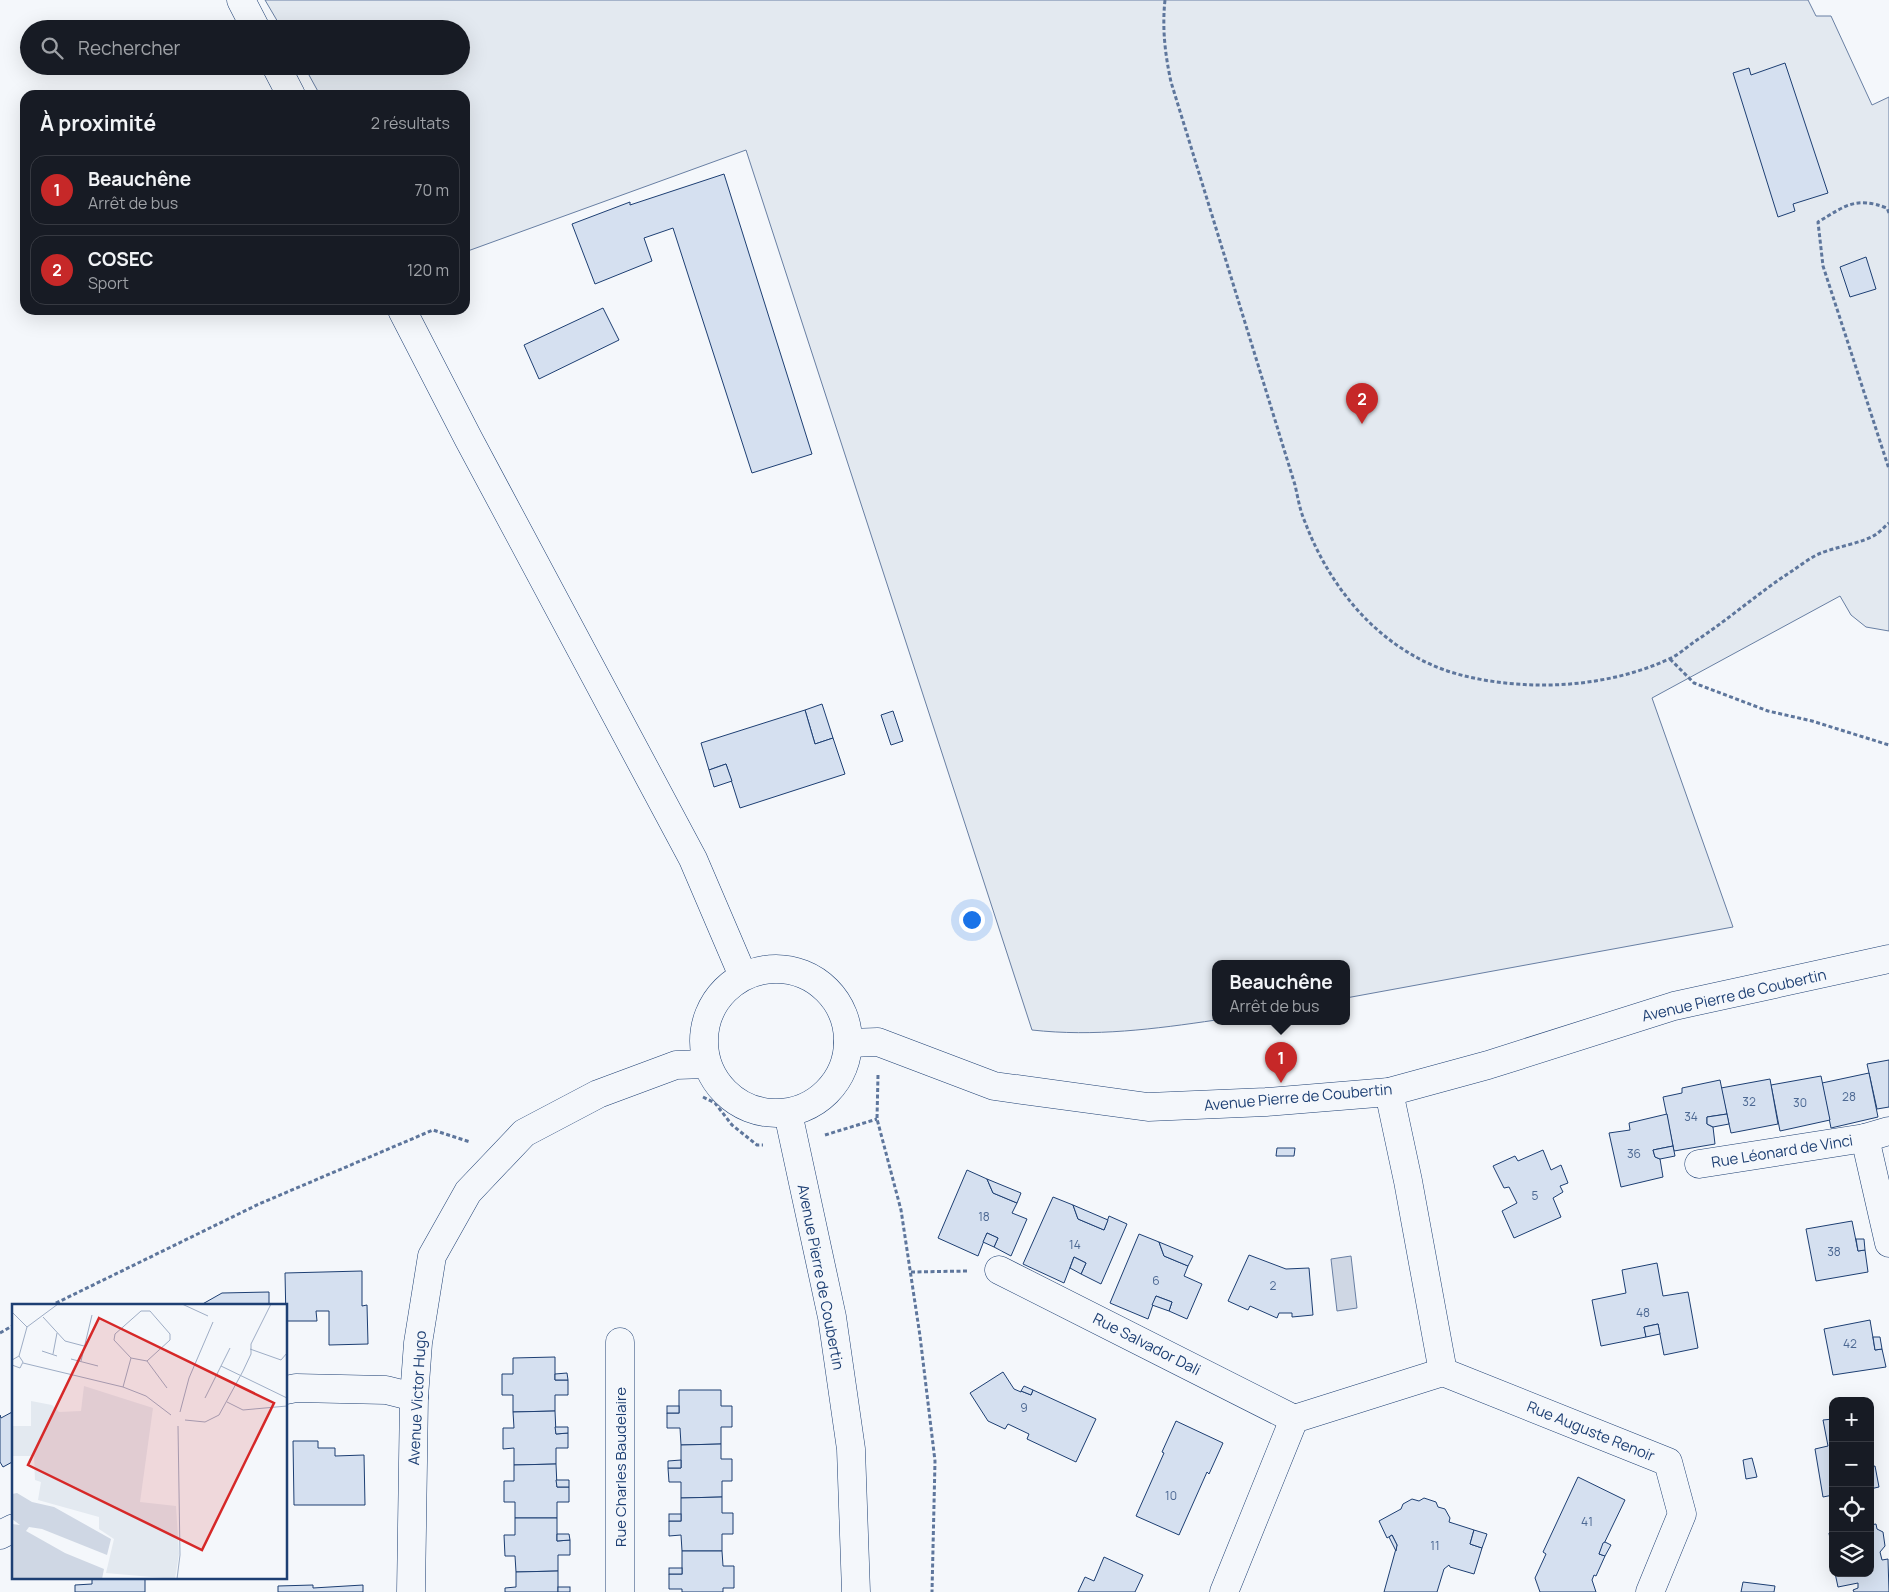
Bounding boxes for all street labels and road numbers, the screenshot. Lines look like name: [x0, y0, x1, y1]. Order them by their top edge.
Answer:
street label: Avenue Pierre de Coubertin: [1640, 964, 1828, 1026]
street label: Avenue Pierre de Coubertin: [1203, 1078, 1393, 1116]
street label: Rue Léonard de Vinci: [1710, 1129, 1854, 1173]
street label: Avenue Pierre de Coubertin: [793, 1182, 849, 1372]
street label: Rue Salvador Dali: [1090, 1308, 1204, 1380]
street label: Avenue Victor Hugo: [403, 1330, 431, 1466]
street label: Rue Charles Baudelaire: [610, 1387, 631, 1547]
street label: Rue Auguste Renoir: [1524, 1396, 1659, 1466]

